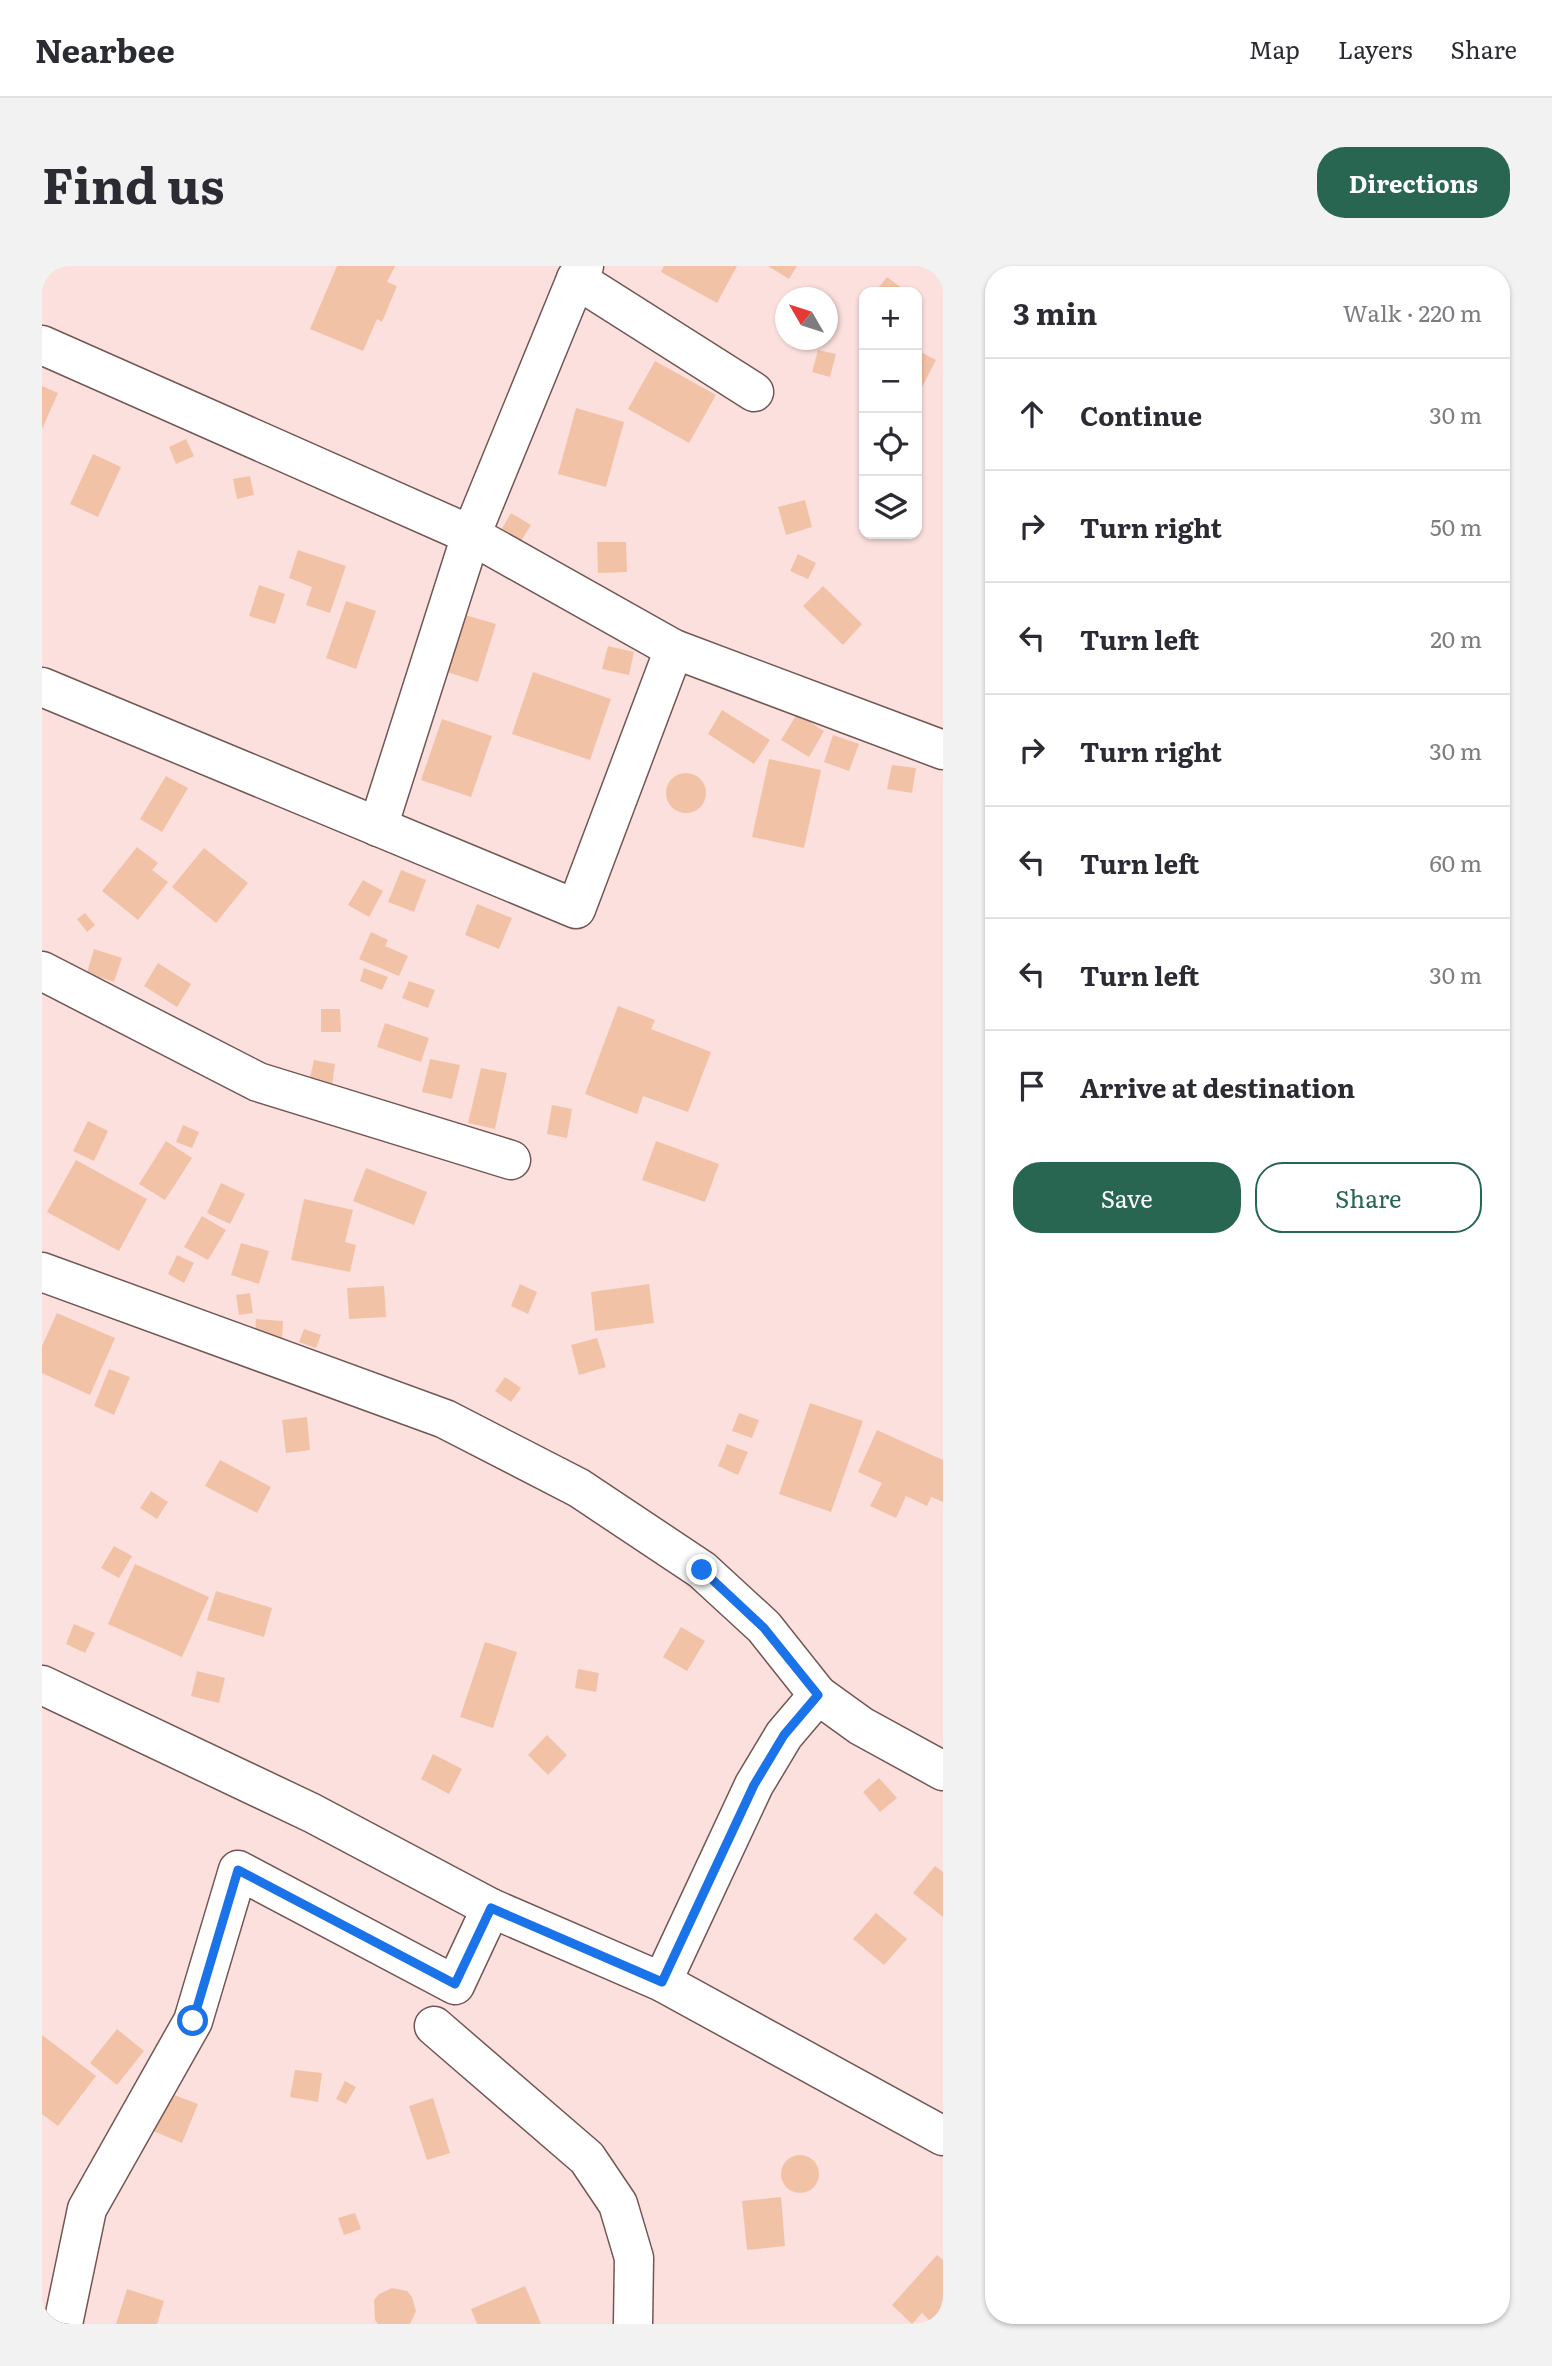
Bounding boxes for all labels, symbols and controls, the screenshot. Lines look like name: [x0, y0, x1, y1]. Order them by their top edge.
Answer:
text: Nearbee: [35, 24, 175, 73]
text: Map: [1249, 31, 1300, 66]
text: Layers: [1338, 31, 1412, 66]
text: Share: [1450, 31, 1517, 66]
text: Find us: [42, 146, 225, 219]
button: Directions: [1317, 147, 1510, 218]
north arrow: [775, 287, 838, 350]
map controls: [859, 287, 922, 539]
button: +: [859, 287, 922, 350]
text: 3 min: [1013, 290, 1097, 334]
text: Walk · 220 m: [1343, 295, 1482, 329]
button: −: [859, 350, 922, 413]
icon: ahead: [1013, 395, 1051, 433]
text: Continue: [1080, 395, 1202, 434]
text: 30 m: [1429, 397, 1482, 431]
button: locate: [859, 413, 922, 476]
button: layers: [859, 476, 922, 539]
icon: right: [1013, 507, 1051, 545]
text: Turn right: [1080, 507, 1222, 546]
text: 50 m: [1430, 509, 1482, 543]
icon: left: [1013, 619, 1051, 657]
text: Turn left: [1080, 619, 1199, 658]
text: 20 m: [1430, 621, 1482, 655]
icon: right: [1013, 731, 1051, 769]
text: Turn right: [1080, 731, 1222, 770]
text: 30 m: [1429, 733, 1482, 767]
icon: left: [1013, 843, 1051, 881]
text: Turn left: [1080, 843, 1199, 882]
text: 60 m: [1429, 845, 1482, 879]
icon: left: [1013, 955, 1051, 993]
text: Turn left: [1080, 955, 1199, 994]
text: 30 m: [1429, 957, 1482, 991]
icon: arrive: [1013, 1067, 1051, 1105]
text: Arrive at destination: [1080, 1067, 1355, 1106]
button: Save: [1013, 1162, 1241, 1233]
button: Share: [1255, 1162, 1482, 1233]
route end: [686, 1554, 717, 1585]
route start: [177, 2005, 208, 2036]

